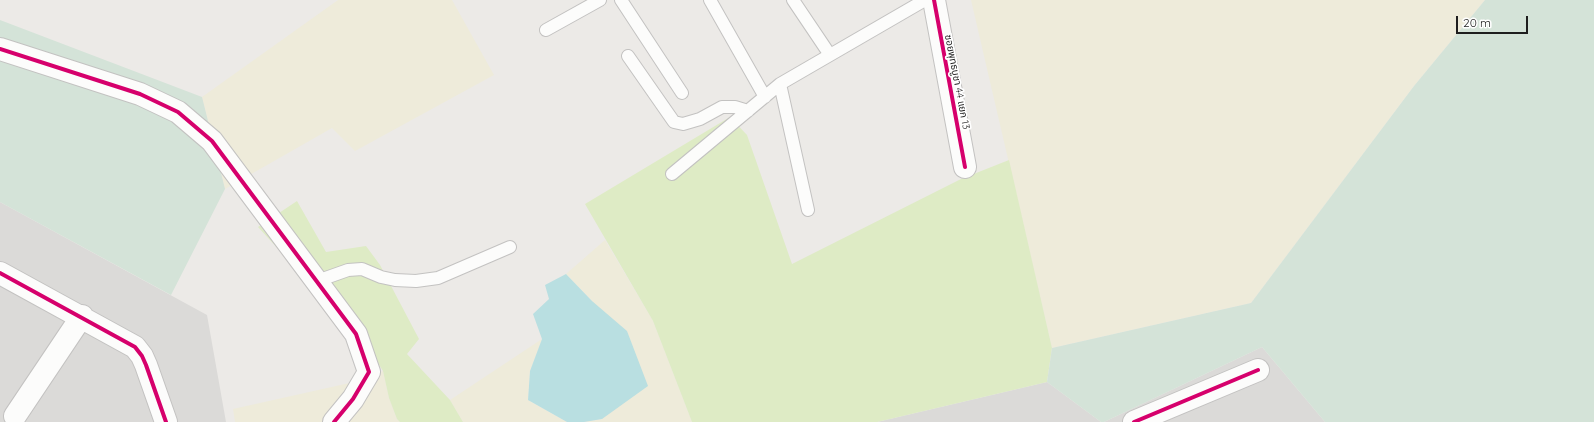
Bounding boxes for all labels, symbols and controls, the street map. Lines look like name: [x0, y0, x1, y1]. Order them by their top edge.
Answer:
scale bar: [1458, 8, 1530, 34]
text: 20 m: [1463, 15, 1491, 30]
street label: ซอยพุทธบูชา 44 แยก 13: [942, 34, 972, 130]

